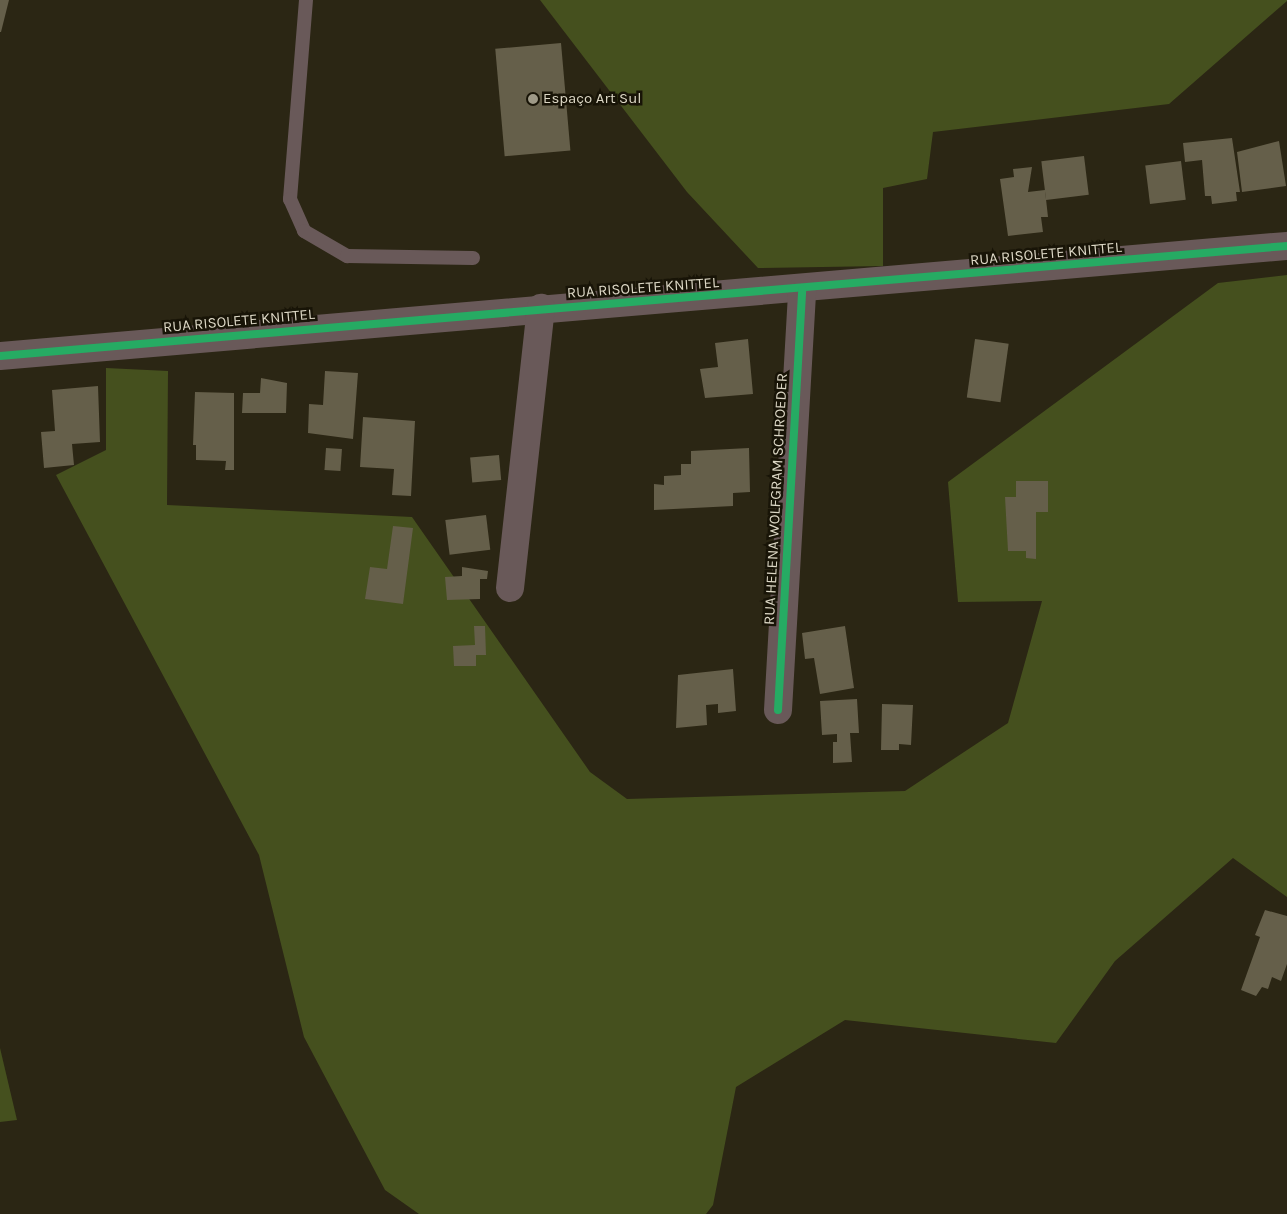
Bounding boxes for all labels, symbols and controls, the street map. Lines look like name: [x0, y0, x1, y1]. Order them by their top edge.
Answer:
place label: Espaço Art Sul: [543, 90, 641, 108]
marker: Espaço Art Sul: [527, 93, 539, 105]
street label: RUA RISOLETE KNITTEL: [969, 238, 1123, 270]
street label: RUA RISOLETE KNITTEL: [566, 274, 720, 302]
street label: RUA RISOLETE KNITTEL: [162, 305, 316, 337]
street label: RUA HELENA WOLFGRAM SCHROEDER: [760, 373, 792, 625]

